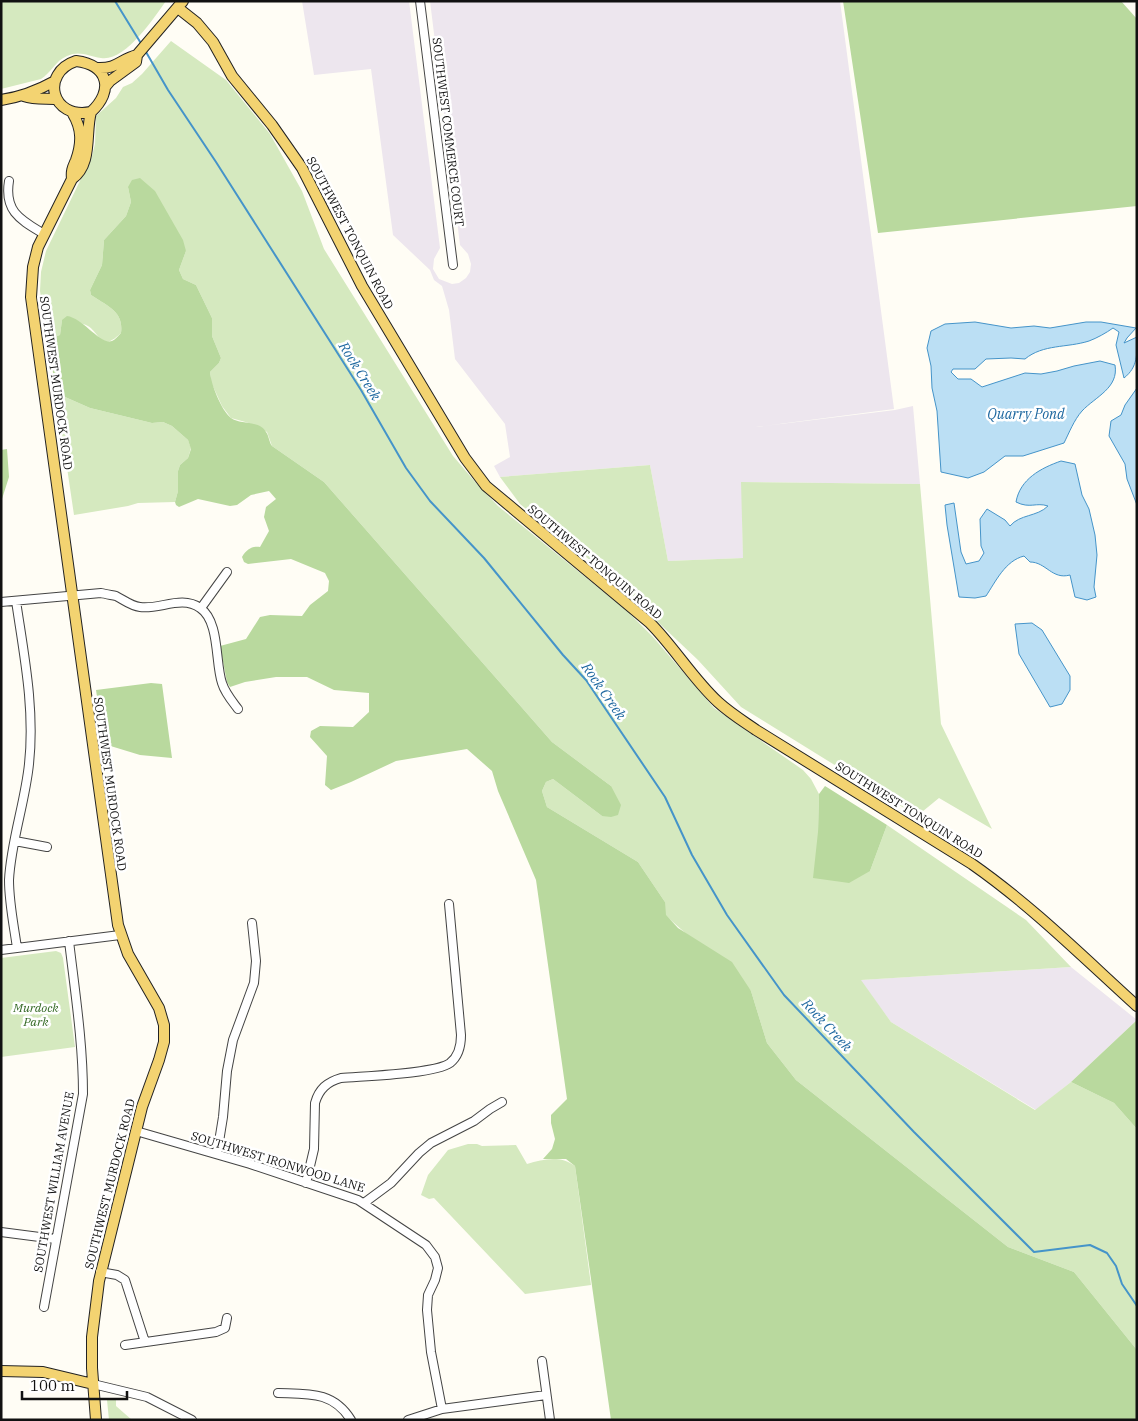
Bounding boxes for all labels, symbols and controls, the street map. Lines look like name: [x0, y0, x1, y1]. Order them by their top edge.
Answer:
street label: SOUTHWEST COMMERCE COURT: [429, 37, 468, 227]
street label: SOUTHWEST TONQUIN ROAD: [304, 154, 397, 312]
street label: SOUTHWEST MURDOCK ROAD: [37, 295, 76, 471]
water label: Rock Creek: [334, 337, 385, 404]
water label: Quarry Pond: [987, 405, 1065, 423]
street label: SOUTHWEST TONQUIN ROAD: [525, 501, 666, 622]
water label: Rock Creek: [577, 658, 631, 724]
street label: SOUTHWEST MURDOCK ROAD: [91, 696, 130, 872]
street label: SOUTHWEST TONQUIN ROAD: [833, 758, 986, 861]
water label: Rock Creek: [797, 994, 856, 1056]
park label: Murdock Park: [12, 1000, 59, 1029]
street label: SOUTHWEST WILLIAM AVENUE: [30, 1090, 77, 1274]
street label: SOUTHWEST MURDOCK ROAD: [81, 1097, 138, 1271]
street label: SOUTHWEST IRONWOOD LANE: [189, 1128, 367, 1195]
scale bar: [22, 1368, 128, 1400]
text: 100 m: [30, 1376, 75, 1395]

